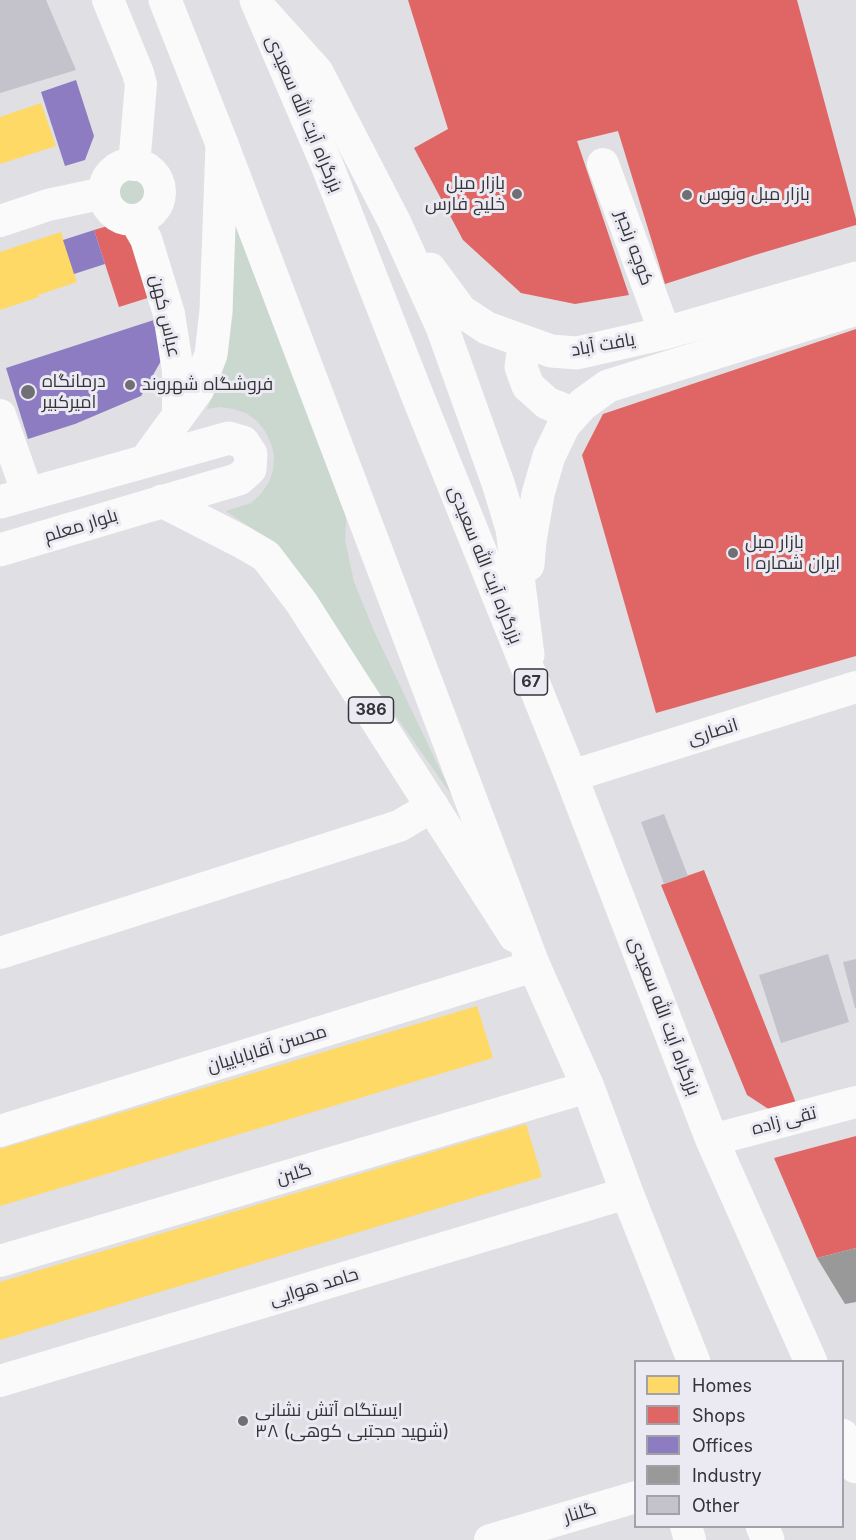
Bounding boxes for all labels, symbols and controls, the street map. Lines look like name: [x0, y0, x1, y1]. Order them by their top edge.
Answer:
street label: بزرگراه آیت الله سعیدی: [261, 32, 347, 196]
place label: بازار مبل خلیج فارس: [425, 173, 505, 216]
place label: بازار مبل ونوس: [699, 184, 810, 206]
marker: بازار مبل خلیج فارس: [510, 187, 524, 201]
marker: بازار مبل ونوس: [680, 188, 694, 202]
street label: کوچه رنجبر: [610, 208, 658, 288]
street label: عباس کهن: [145, 273, 185, 359]
street label: یافت آباد: [569, 329, 637, 361]
place label: درمانگاه امیرکبیر: [42, 371, 106, 413]
place label: فروشگاه شهروند: [142, 374, 273, 396]
marker: فروشگاه شهروند: [123, 378, 137, 392]
marker: درمانگاه امیرکبیر: [19, 383, 37, 401]
street label: بزرگراه آیت الله سعیدی: [443, 483, 527, 647]
street label: بلوار معلم: [42, 505, 120, 547]
place label: بازار مبل ایران شماره ۱: [745, 532, 840, 574]
marker: بازار مبل ایران شماره ۱: [726, 546, 740, 560]
road number: 67: [514, 669, 548, 695]
road number: 386: [348, 697, 394, 723]
street label: انصاری: [685, 714, 741, 750]
street label: بزرگراه آیت الله سعیدی: [624, 933, 704, 1099]
street label: محسن آقاباباییان: [205, 1021, 329, 1077]
street label: تقی زاده: [749, 1102, 819, 1140]
street label: گلبن: [274, 1158, 314, 1190]
street label: حامد هوایی: [267, 1263, 361, 1311]
legend: [634, 1360, 844, 1528]
text: Homes: [692, 1375, 752, 1396]
place label: ایستگاه آتش نشانی ۳۸ (شهید مجتبی کوهی): [255, 1400, 449, 1442]
text: Shops: [692, 1405, 746, 1426]
marker: ایستگاه آتش نشانی ۳۸ (شهید مجتبی کوهی): [236, 1414, 250, 1428]
text: Offices: [692, 1435, 753, 1456]
text: Industry: [692, 1465, 762, 1486]
text: Other: [692, 1495, 740, 1516]
street label: گلنار: [561, 1498, 599, 1528]

